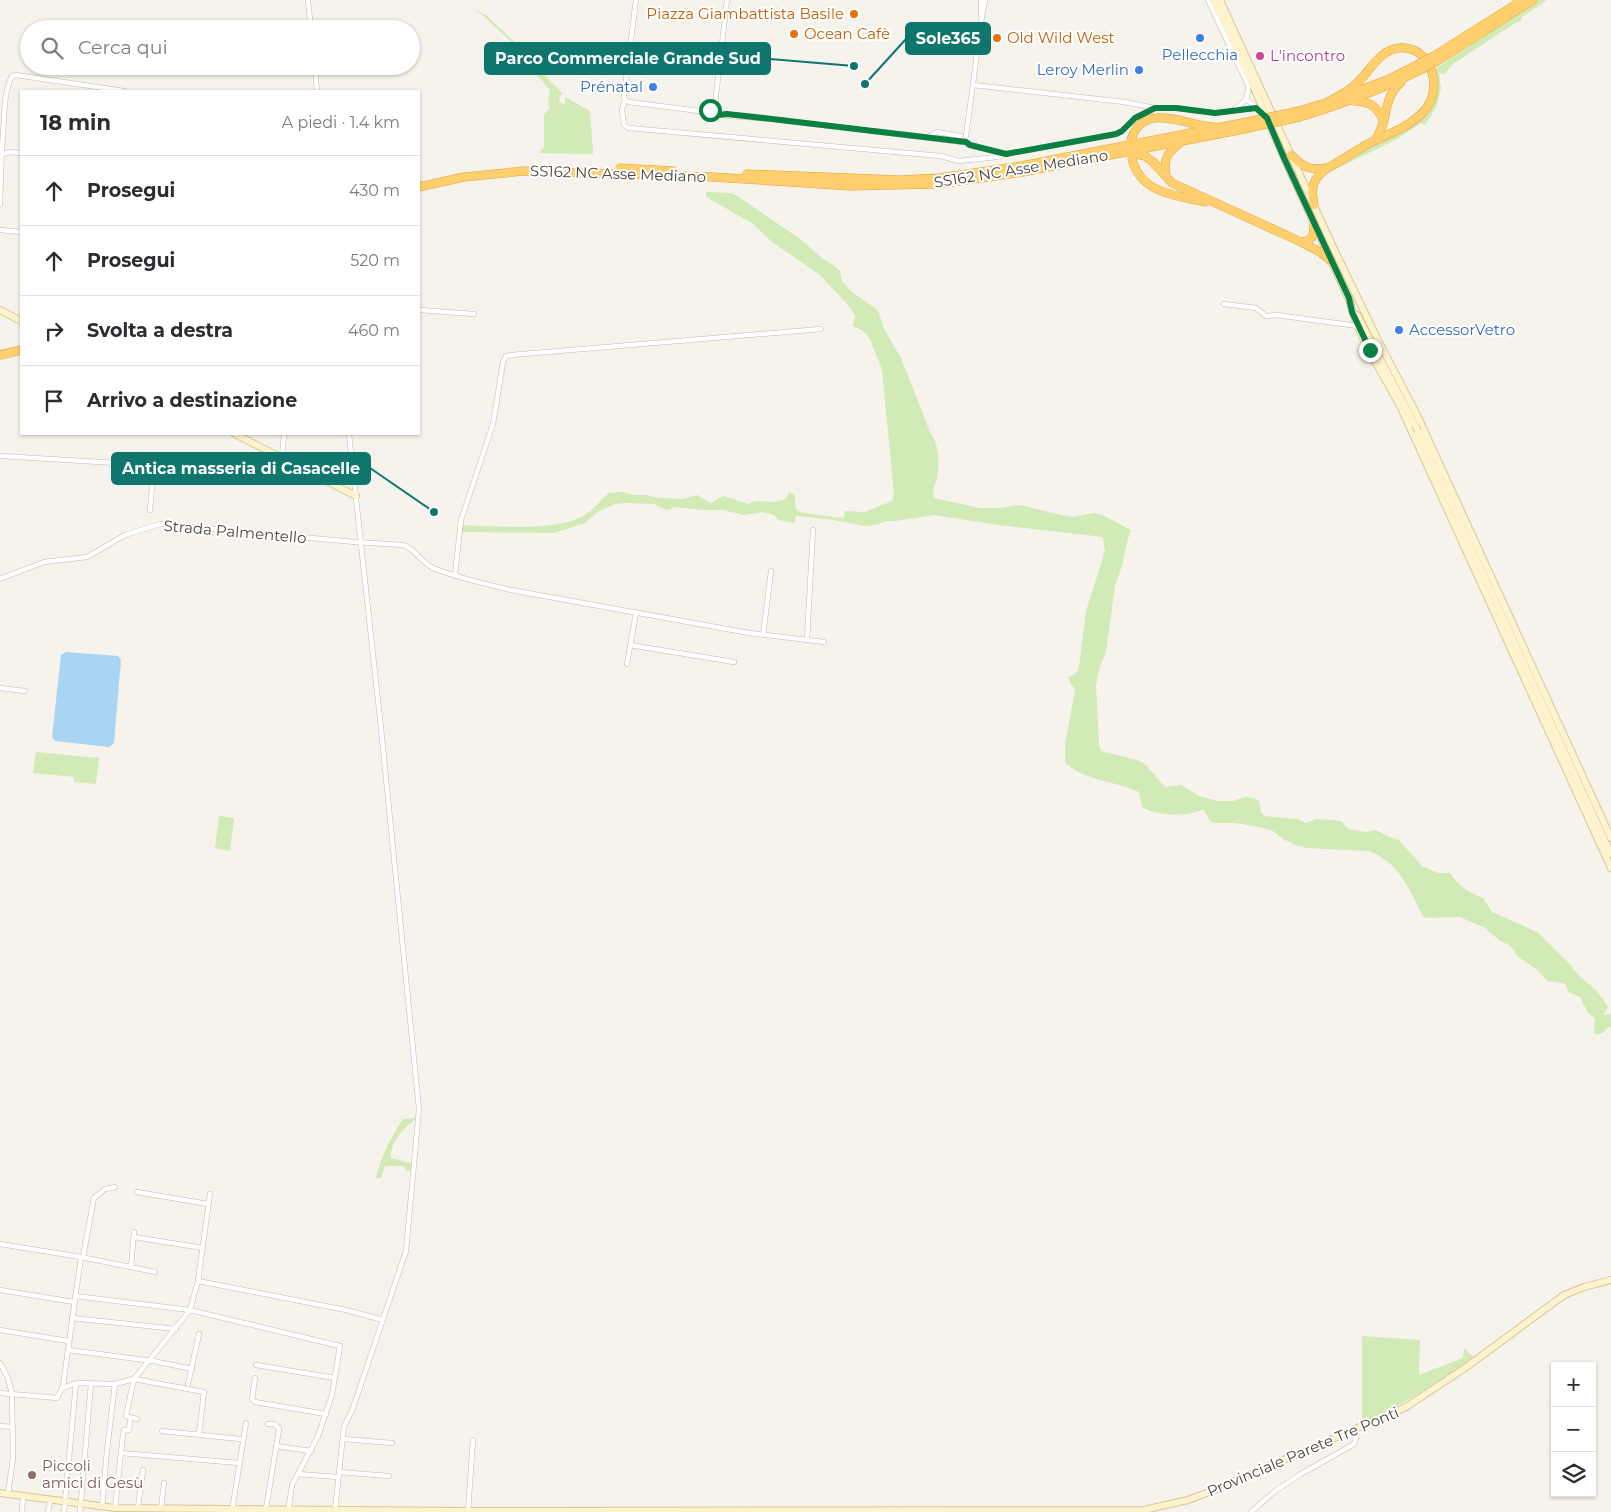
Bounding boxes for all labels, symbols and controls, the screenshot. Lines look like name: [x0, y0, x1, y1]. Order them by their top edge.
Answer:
place label: Piazza Giambattista Basile: [646, 4, 844, 23]
marker: Piazza Giambattista Basile: [848, 8, 860, 20]
search box: [20, 20, 420, 75]
callout: Sole365: [906, 23, 990, 54]
place label: Ocean Cafè: [804, 24, 890, 43]
marker: Ocean Cafè: [788, 28, 800, 40]
place label: Old Wild West: [1007, 28, 1115, 47]
text: Sole365: [916, 29, 981, 48]
marker: Old Wild West: [991, 32, 1003, 44]
marker: Pellecchia: [1194, 32, 1206, 44]
icon: search: [38, 34, 66, 62]
text: Cerca qui: [78, 36, 168, 59]
callout: Parco Commerciale Grande Sud: [485, 43, 770, 74]
place label: Pellecchia: [1162, 45, 1238, 64]
place label: L'incontro: [1270, 46, 1345, 65]
text: Parco Commerciale Grande Sud: [495, 49, 761, 68]
marker: L'incontro: [1254, 50, 1266, 62]
place label: Leroy Merlin: [1037, 60, 1129, 79]
marker: Leroy Merlin: [1133, 64, 1145, 76]
place label: Prénatal: [580, 77, 643, 96]
marker: Prénatal: [647, 81, 659, 93]
route start: [699, 99, 722, 122]
text: 18 min: [40, 110, 111, 135]
text: A piedi · 1.4 km: [282, 113, 400, 132]
street label: SS162 NC Asse Mediano: [932, 145, 1110, 192]
street label: SS162 NC Asse Mediano: [530, 161, 706, 186]
icon: ahead: [40, 177, 68, 205]
text: Prosegui: [87, 179, 175, 202]
text: 430 m: [349, 181, 400, 200]
icon: ahead: [40, 247, 68, 275]
text: Prosegui: [87, 249, 175, 272]
text: 520 m: [350, 251, 400, 270]
icon: right: [40, 317, 68, 345]
text: Svolta a destra: [87, 319, 233, 342]
place label: AccessorVetro: [1409, 320, 1515, 339]
text: 460 m: [348, 321, 400, 340]
marker: AccessorVetro: [1393, 324, 1405, 336]
route end: [1359, 339, 1382, 362]
icon: arrive: [40, 387, 68, 415]
text: Arrivo a destinazione: [87, 389, 297, 412]
callout: Antica masseria di Casacelle: [112, 453, 370, 484]
text: Antica masseria di Casacelle: [121, 459, 360, 478]
street label: Strada Palmentello: [163, 516, 307, 547]
map controls: [1551, 1362, 1596, 1497]
button: +: [1551, 1362, 1596, 1407]
street label: Provinciale Parete Tre Ponti: [1204, 1402, 1402, 1501]
button: −: [1551, 1407, 1596, 1452]
button: layers: [1551, 1452, 1596, 1497]
place label: Piccoli amici di Gesù: [42, 1456, 143, 1492]
marker: Piccoli amici di Gesù: [26, 1469, 38, 1481]

